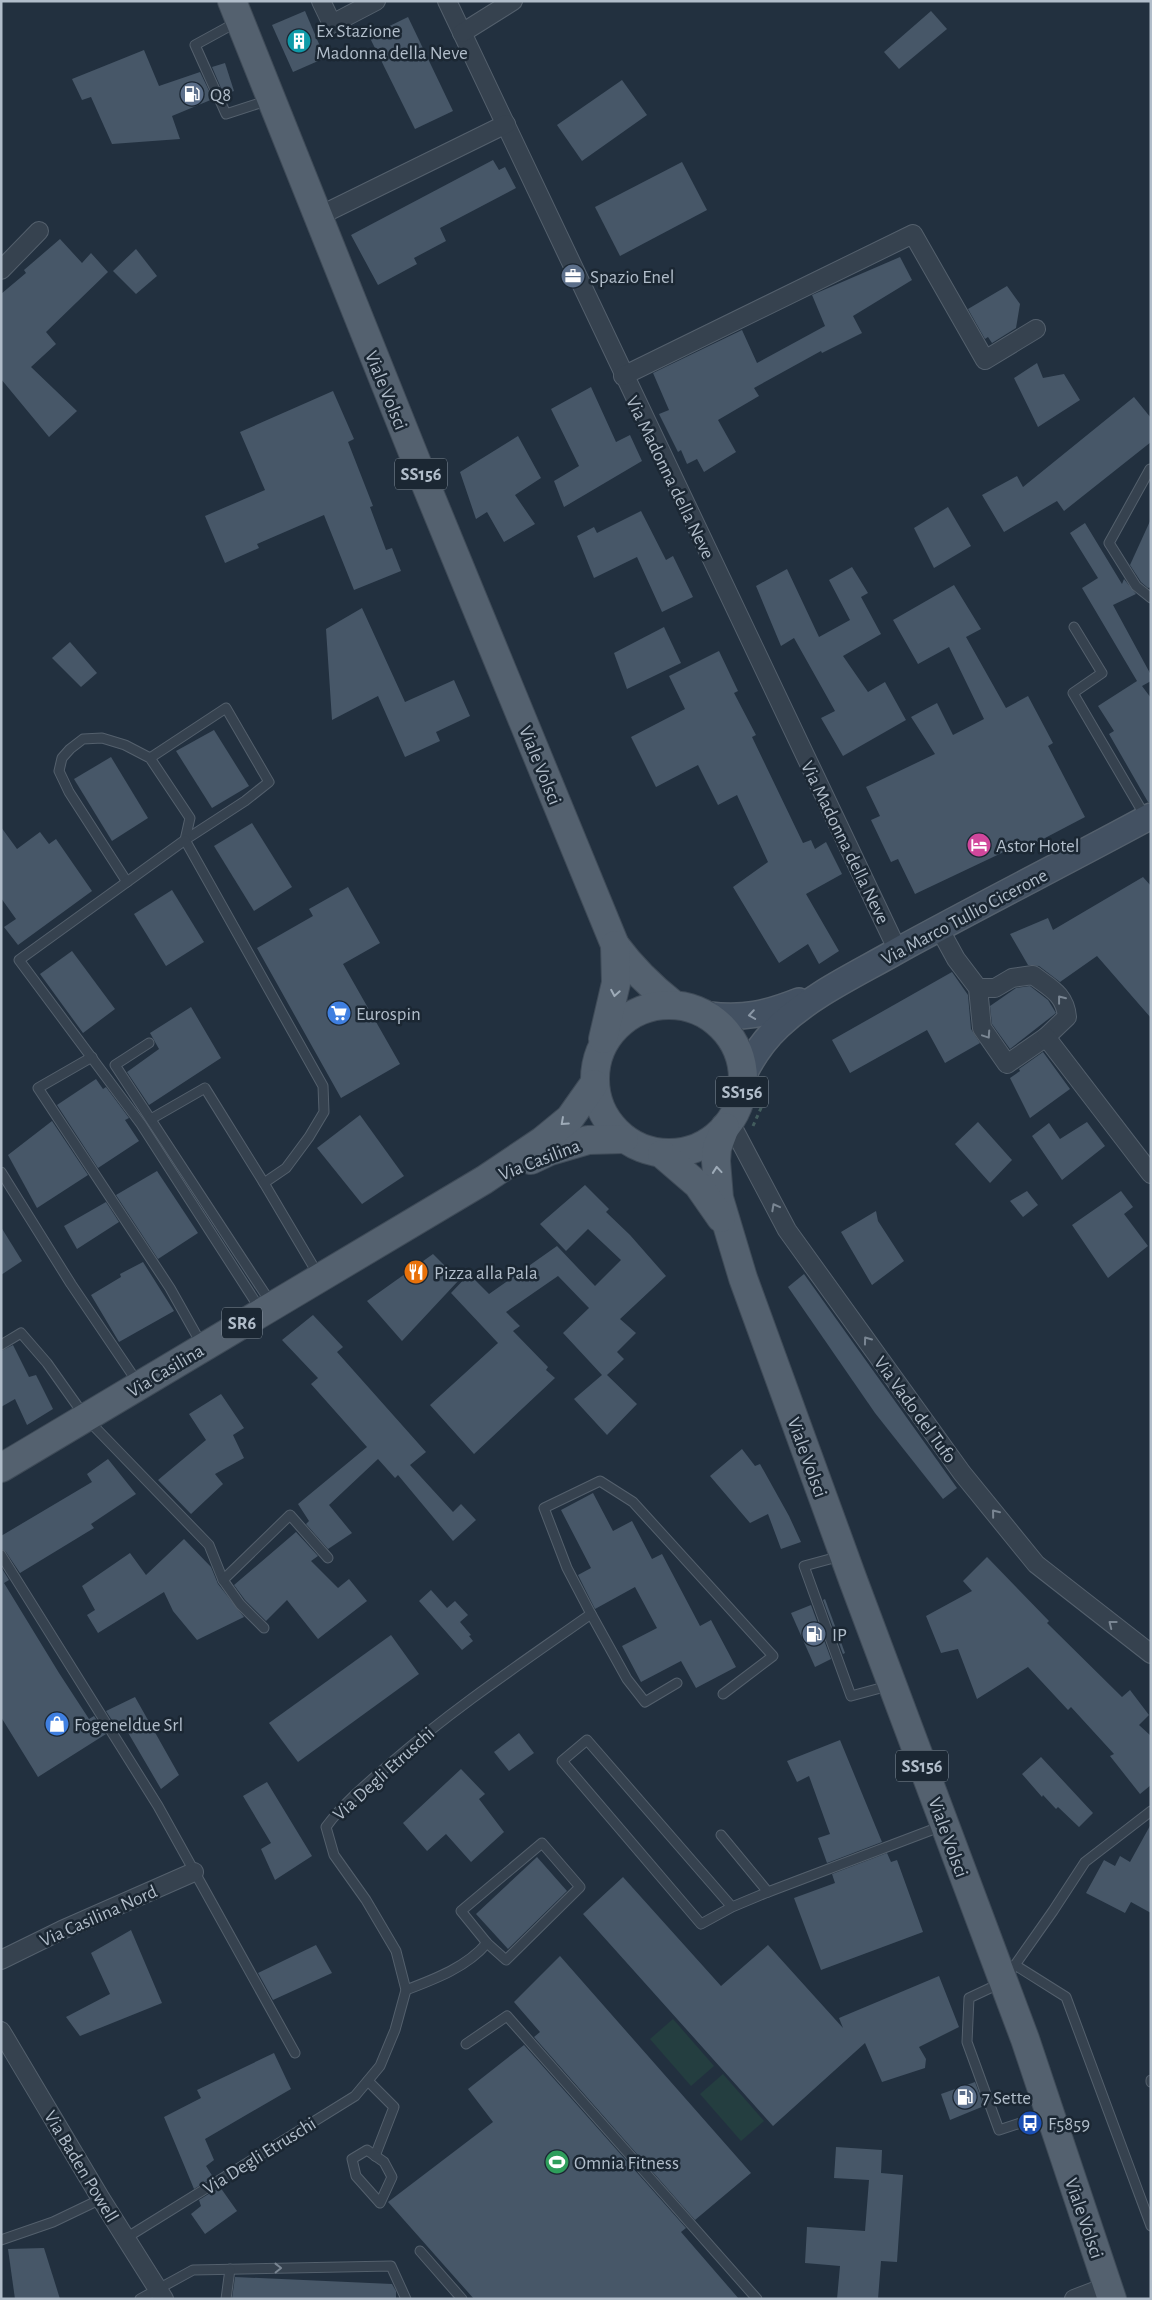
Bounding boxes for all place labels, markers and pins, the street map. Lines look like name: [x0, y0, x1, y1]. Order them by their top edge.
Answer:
place label: Ex Stazione Madonna della Neve: [316, 22, 468, 63]
building icon: Ex Stazione Madonna della Neve: [286, 28, 312, 54]
fuel station icon: Q8: [179, 81, 205, 107]
place label: Q8: [210, 86, 231, 105]
office icon: Spazio Enel: [560, 263, 586, 289]
place label: Spazio Enel: [590, 268, 675, 287]
hotel icon: Astor Hotel: [966, 832, 992, 858]
place label: Astor Hotel: [996, 837, 1079, 856]
supermarket icon: Eurospin: [326, 1000, 352, 1026]
place label: Eurospin: [356, 1005, 421, 1024]
restaurant icon: Pizza alla Pala: [403, 1259, 429, 1285]
place label: Pizza alla Pala: [434, 1264, 538, 1283]
fuel station icon: IP: [801, 1621, 827, 1647]
place label: IP: [832, 1626, 847, 1645]
shop icon: Fogeneldue Srl: [44, 1711, 70, 1737]
place label: Fogeneldue Srl: [74, 1716, 183, 1735]
fuel station icon: 7 Sette: [952, 2084, 978, 2110]
place label: 7 Sette: [982, 2089, 1031, 2108]
bus stop icon: F5859: [1017, 2110, 1043, 2136]
place label: F5859: [1048, 2115, 1090, 2134]
sports icon: Omnia Fitness: [544, 2149, 570, 2175]
place label: Omnia Fitness: [574, 2154, 679, 2173]

